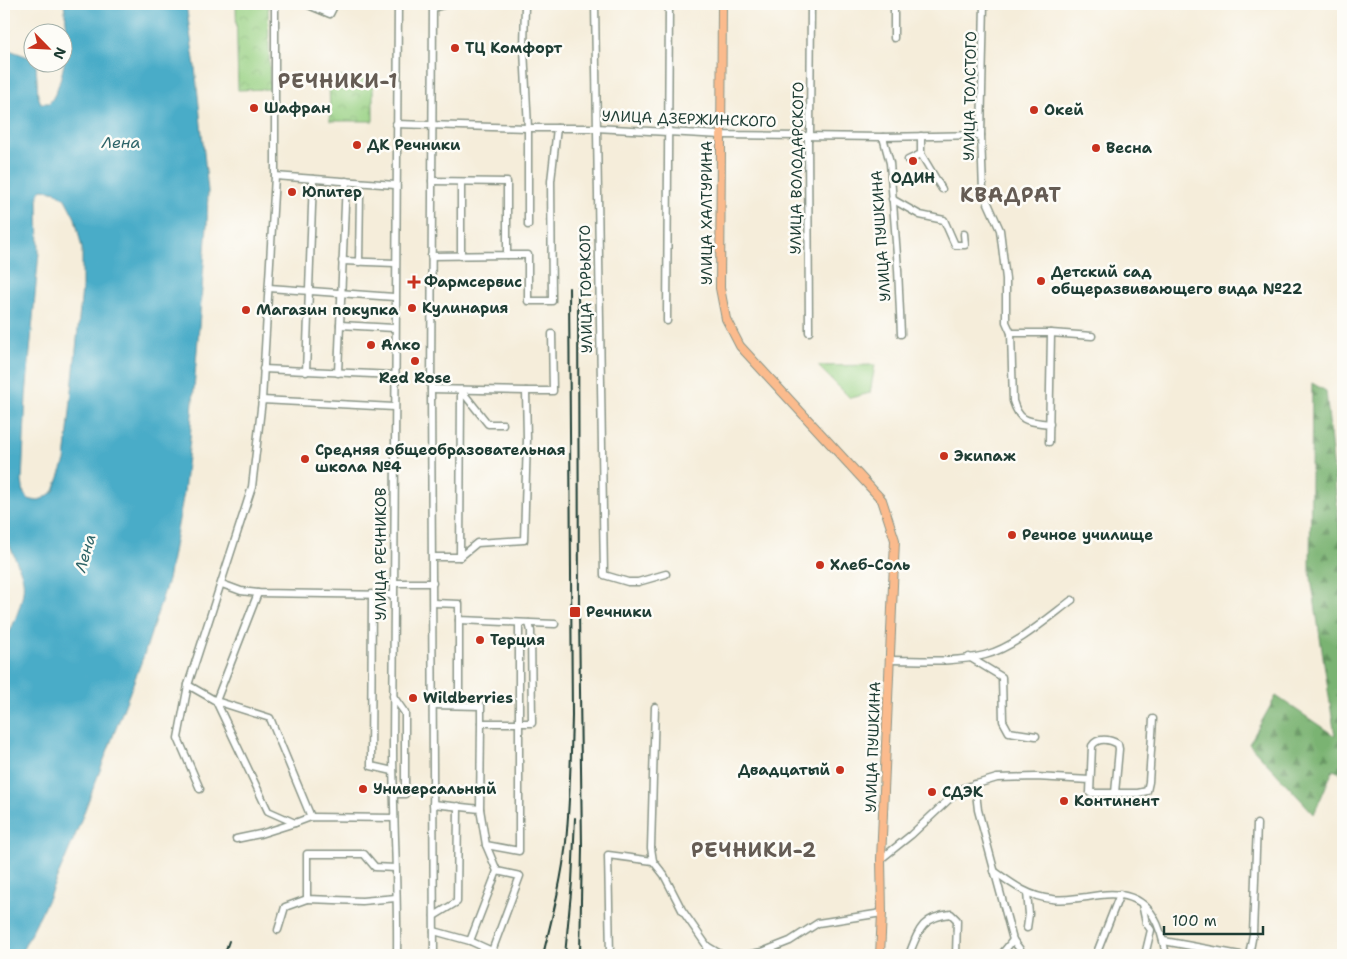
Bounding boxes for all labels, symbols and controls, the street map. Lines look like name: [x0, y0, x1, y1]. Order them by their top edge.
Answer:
north arrow: [22, 22, 72, 72]
street label: УЛИЦА ТОЛСТОГО: [959, 31, 981, 161]
place label: ТЦ Комфорт: [465, 38, 562, 58]
marker: ТЦ Комфорт: [449, 42, 461, 54]
text: N: [49, 45, 70, 62]
district label: РЕЧНИКИ-1: [278, 68, 398, 94]
street label: УЛИЦА ВОЛОДАРСКОГО: [785, 82, 809, 254]
place label: Шафран: [264, 98, 331, 118]
place label: Окей: [1044, 100, 1084, 120]
marker: Шафран: [248, 102, 260, 114]
marker: Окей: [1028, 104, 1040, 116]
street label: УЛИЦА ДЗЕРЖИНСКОГО: [601, 106, 777, 132]
water label: Лена: [101, 132, 140, 153]
place label: ДК Речники: [367, 135, 461, 155]
place label: Весна: [1106, 138, 1153, 158]
marker: ДК Речники: [351, 139, 363, 151]
street label: УЛИЦА ХАЛТУРИНА: [697, 141, 717, 285]
marker: Весна: [1090, 142, 1102, 154]
marker: ОДИН: [907, 155, 919, 167]
place label: ОДИН: [891, 168, 935, 188]
street label: УЛИЦА ПУШКИНА: [866, 170, 896, 302]
place label: Юпитер: [302, 182, 362, 202]
district label: КВАДРАТ: [960, 182, 1062, 208]
marker: Юпитер: [286, 186, 298, 198]
street label: УЛИЦА ГОРЬКОГО: [575, 225, 597, 353]
place label: Детский сад общеразвивающего вида №22: [1051, 262, 1303, 299]
place label: Фармсервис: [424, 272, 522, 292]
marker: Детский сад общеразвивающего вида №22: [1035, 275, 1047, 287]
marker: Фармсервис: [408, 276, 420, 288]
place label: Кулинария: [422, 298, 509, 318]
place label: Магазин покупка: [256, 300, 399, 320]
marker: Кулинария: [406, 302, 418, 314]
marker: Магазин покупка: [240, 304, 252, 316]
place label: Алко: [381, 335, 421, 355]
marker: Алко: [365, 339, 377, 351]
marker: Red Rose: [409, 355, 421, 367]
place label: Red Rose: [379, 368, 451, 388]
place label: Средняя общеобразовательная школа №4: [315, 440, 566, 477]
place label: Экипаж: [954, 446, 1016, 466]
marker: Экипаж: [938, 450, 950, 462]
marker: Средняя общеобразовательная школа №4: [299, 453, 311, 465]
street label: УЛИЦА РЕЧНИКОВ: [371, 487, 391, 621]
place label: Речное училище: [1022, 525, 1153, 545]
marker: Речное училище: [1006, 529, 1018, 541]
water label: Лена: [69, 531, 100, 576]
place label: Хлеб-Соль: [830, 555, 910, 575]
marker: Хлеб-Соль: [814, 559, 826, 571]
place label: Речники: [586, 602, 653, 622]
marker: Речники: [568, 605, 582, 619]
place label: Терция: [490, 630, 545, 650]
marker: Терция: [474, 634, 486, 646]
street label: УЛИЦА ПУШКИНА: [861, 681, 885, 813]
place label: Wildberries: [423, 688, 513, 708]
marker: Wildberries: [407, 692, 419, 704]
place label: Двадцатый: [738, 760, 831, 780]
marker: Двадцатый: [834, 764, 846, 776]
place label: Универсальный: [373, 779, 497, 799]
place label: СДЭК: [942, 782, 984, 802]
marker: Универсальный: [357, 783, 369, 795]
marker: СДЭК: [926, 786, 938, 798]
place label: Континент: [1074, 791, 1159, 811]
marker: Континент: [1058, 795, 1070, 807]
district label: РЕЧНИКИ-2: [691, 837, 817, 863]
scale bar: [1164, 904, 1263, 936]
text: 100 m: [1172, 911, 1217, 931]

